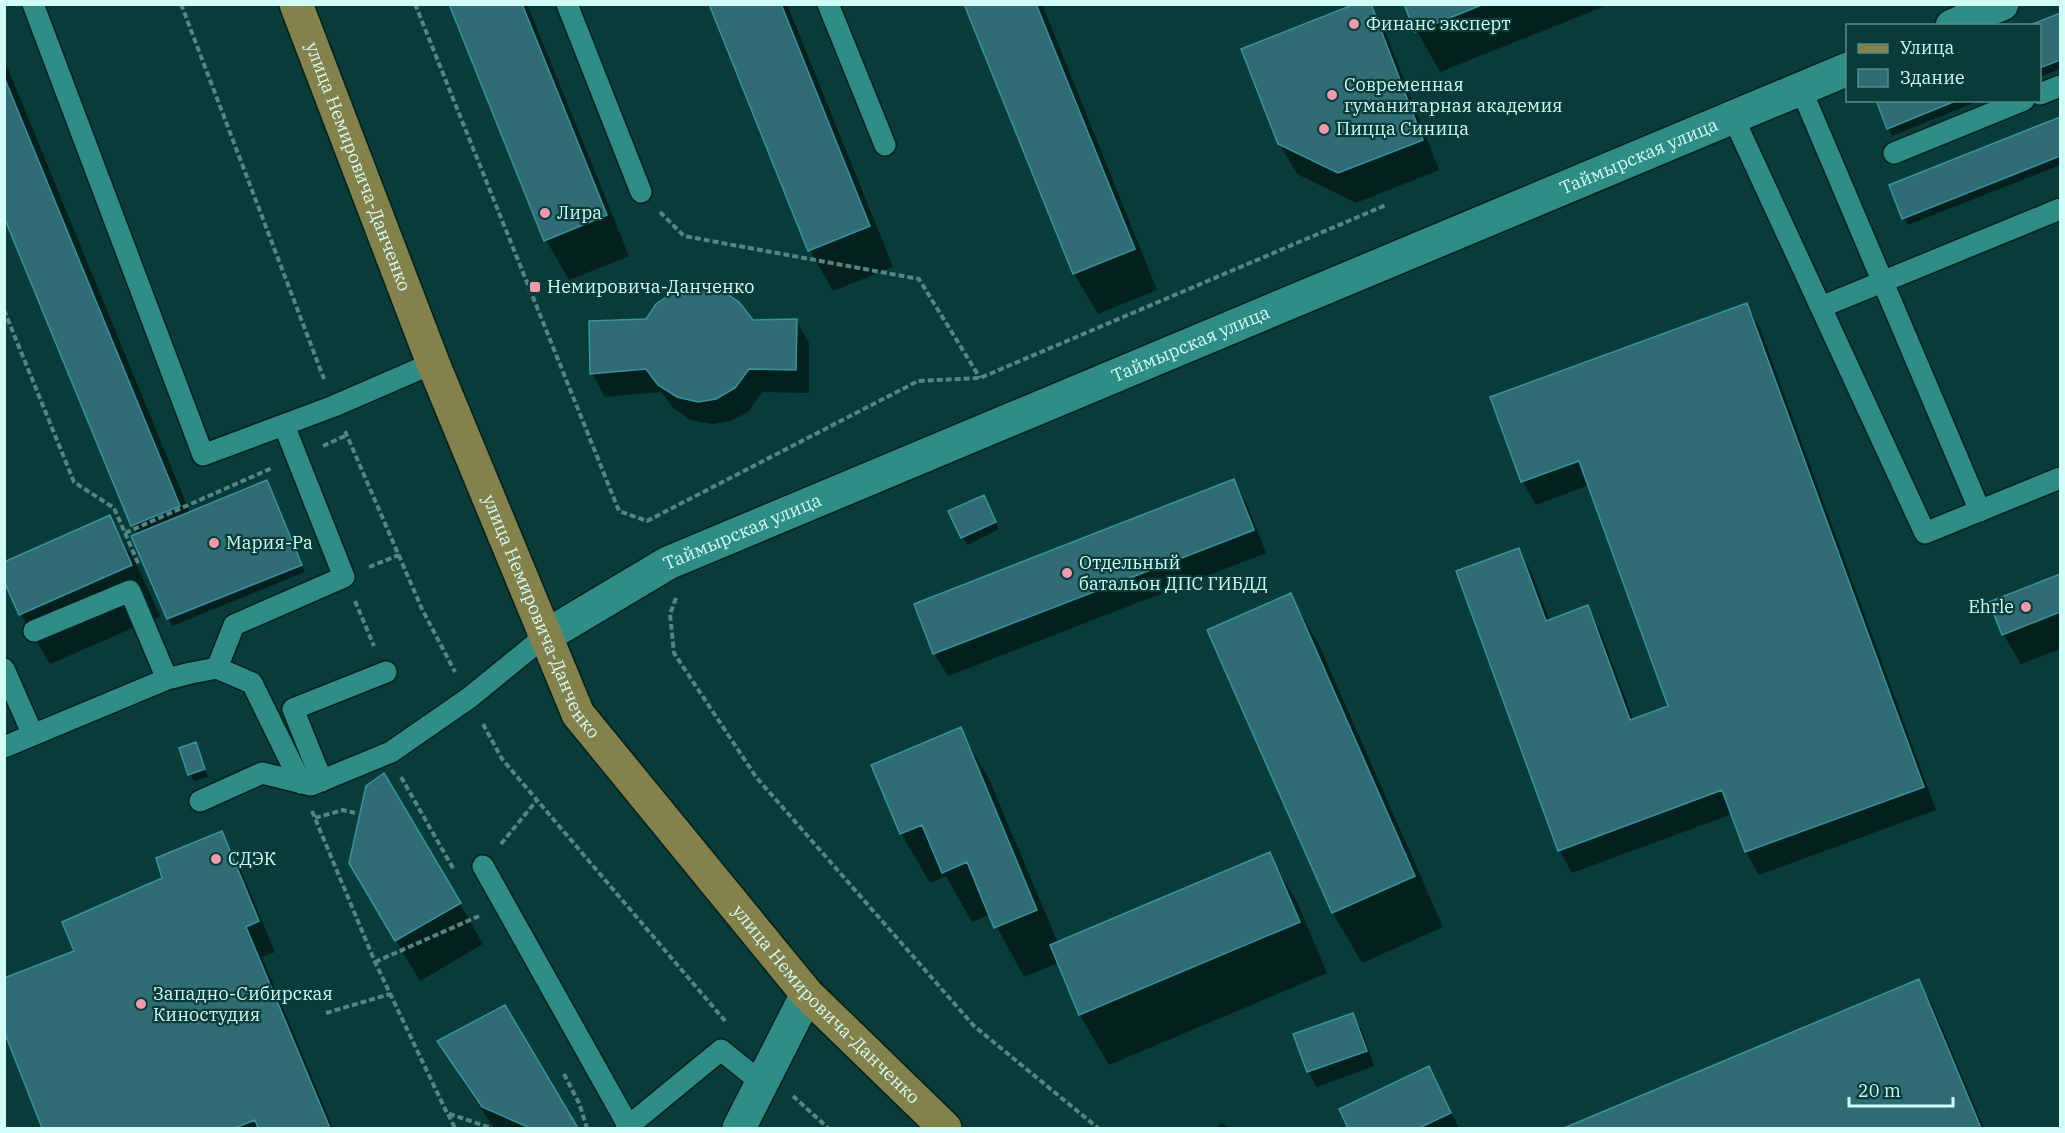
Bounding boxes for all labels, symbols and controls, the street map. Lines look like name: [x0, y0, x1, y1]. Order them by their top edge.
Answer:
place label: Финанс эксперт: [1366, 12, 1511, 35]
marker: Финанс эксперт: [1347, 17, 1361, 31]
legend: [1846, 24, 2041, 102]
text: Улица: [1900, 36, 1955, 59]
street label: улица Немировича-Данченко: [301, 39, 416, 294]
text: Здание: [1900, 66, 1965, 89]
place label: Современная гуманитарная академия: [1344, 73, 1563, 117]
marker: Современная гуманитарная академия: [1325, 88, 1339, 102]
street label: Таймырская улица: [1556, 113, 1722, 199]
place label: Пицца Синица: [1336, 117, 1469, 140]
marker: Пицца Синица: [1317, 122, 1331, 136]
place label: Лира: [557, 201, 602, 224]
marker: Лира: [538, 206, 552, 220]
place label: Немировича-Данченко: [547, 275, 754, 298]
marker: Немировича-Данченко: [528, 280, 542, 294]
street label: Таймырская улица: [1108, 300, 1273, 387]
street label: Таймырская улица: [660, 488, 825, 575]
street label: улица Немировича-Данченко: [478, 491, 605, 743]
place label: Мария-Ра: [226, 531, 313, 554]
marker: Мария-Ра: [207, 536, 221, 550]
place label: Отдельный батальон ДПС ГИБДД: [1079, 551, 1268, 595]
marker: Отдельный батальон ДПС ГИБДД: [1060, 566, 1074, 580]
place label: Ehrle: [1968, 595, 2014, 618]
marker: Ehrle: [2019, 600, 2033, 614]
place label: СДЭК: [228, 847, 277, 870]
marker: СДЭК: [209, 852, 223, 866]
street label: улица Немировича-Данченко: [727, 900, 925, 1108]
place label: Западно-Сибирская Киностудия: [153, 982, 333, 1026]
marker: Западно-Сибирская Киностудия: [134, 997, 148, 1011]
scale bar: [1849, 1070, 1952, 1108]
text: 20 m: [1858, 1079, 1901, 1102]

